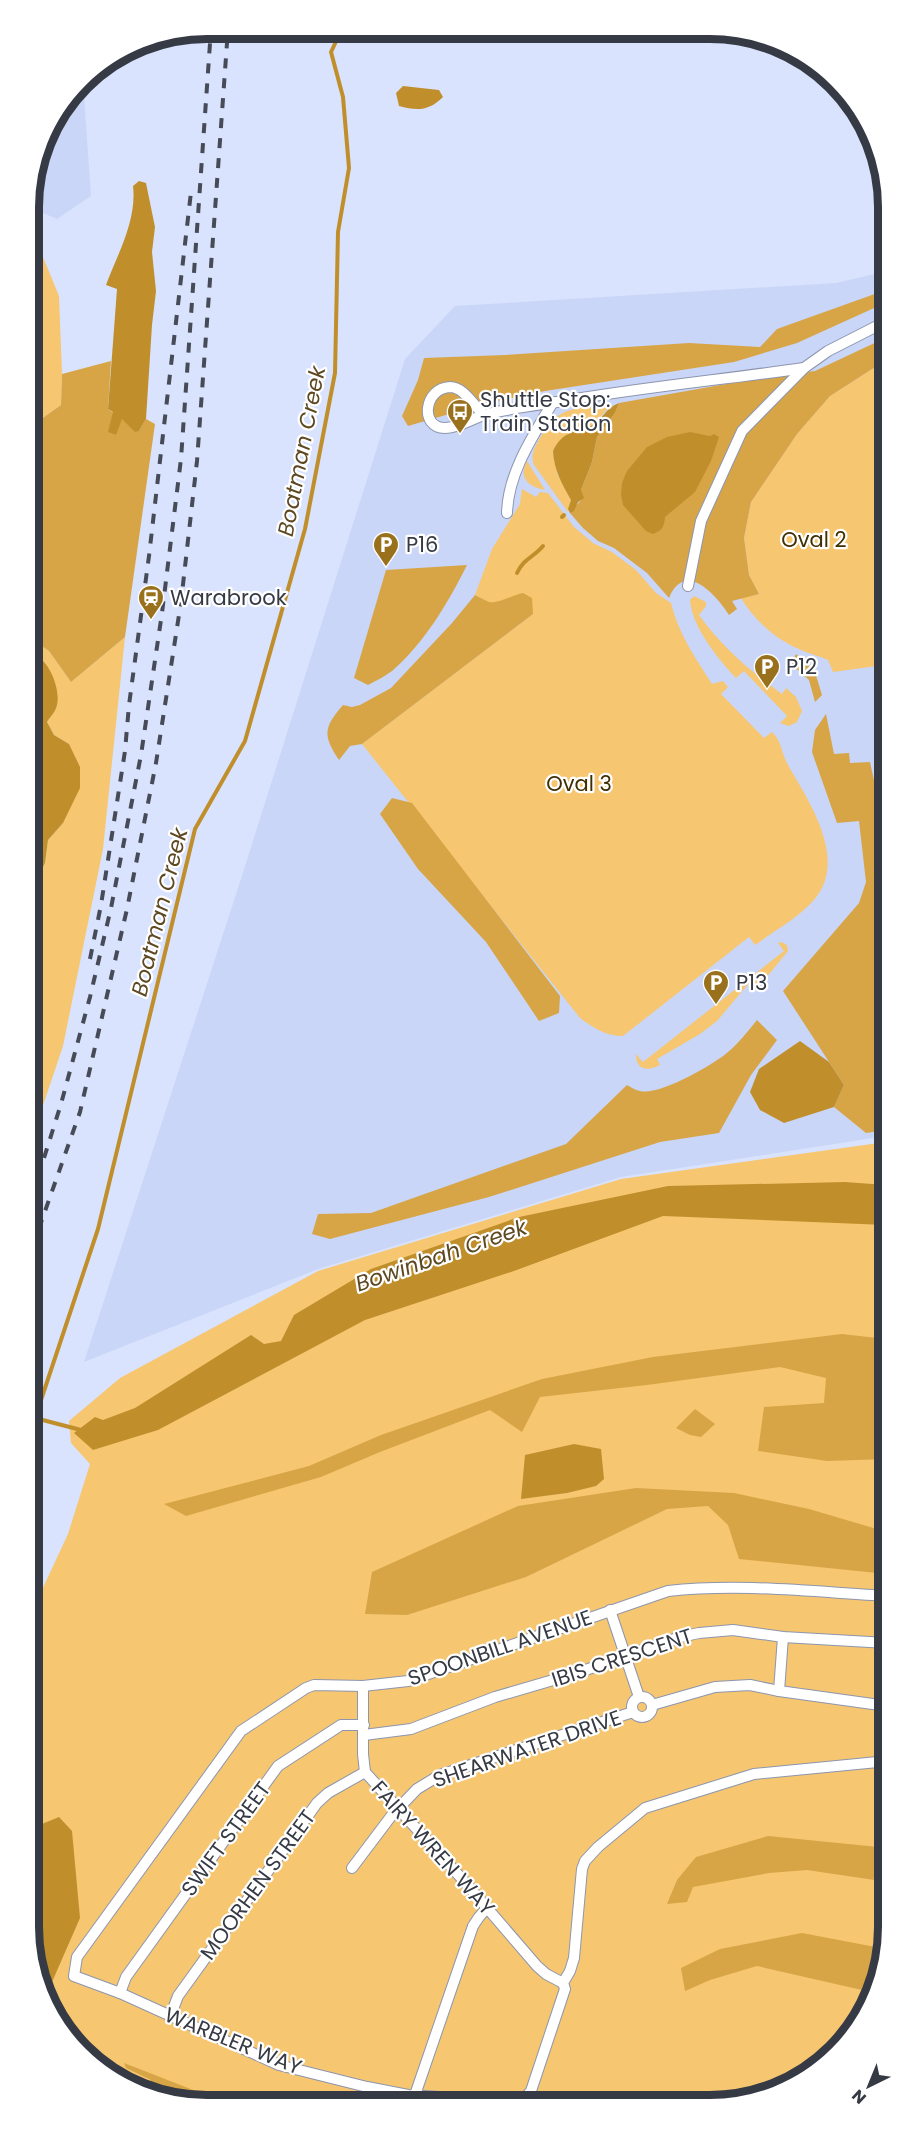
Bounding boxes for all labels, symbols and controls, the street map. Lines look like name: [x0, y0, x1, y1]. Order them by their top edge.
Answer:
water label: Boatman Creek: [270, 362, 333, 539]
place label: Shuttle Stop: Train Station: [480, 385, 611, 438]
bus stop icon: Shuttle Stop: Train Station: [445, 397, 475, 435]
park label: Oval 2: [781, 525, 847, 554]
parking icon: P16: [371, 530, 401, 568]
place label: P16: [406, 530, 438, 559]
station icon: Warabrook: [136, 583, 166, 621]
place label: Warabrook: [170, 583, 287, 612]
parking icon: P12: [752, 652, 782, 690]
place label: P12: [786, 652, 817, 681]
park label: Oval 3: [546, 769, 612, 798]
water label: Boatman Creek: [124, 823, 196, 1000]
parking icon: P13: [701, 968, 731, 1006]
place label: P13: [736, 968, 767, 997]
water label: Bowinbah Creek: [351, 1211, 533, 1299]
street label: SPOONBILL AVENUE: [404, 1602, 596, 1693]
street label: IBIS CRESCENT: [548, 1621, 696, 1694]
street label: SHEARWATER DRIVE: [429, 1703, 625, 1794]
street label: FAIRY WREN WAY: [365, 1774, 502, 1921]
street label: SWIFT STREET: [174, 1776, 277, 1902]
street label: MOORHEN STREET: [193, 1804, 322, 1966]
street label: WARBLER WAY: [160, 2000, 306, 2081]
north arrow: [839, 2056, 899, 2116]
text: N: [847, 2084, 871, 2109]

